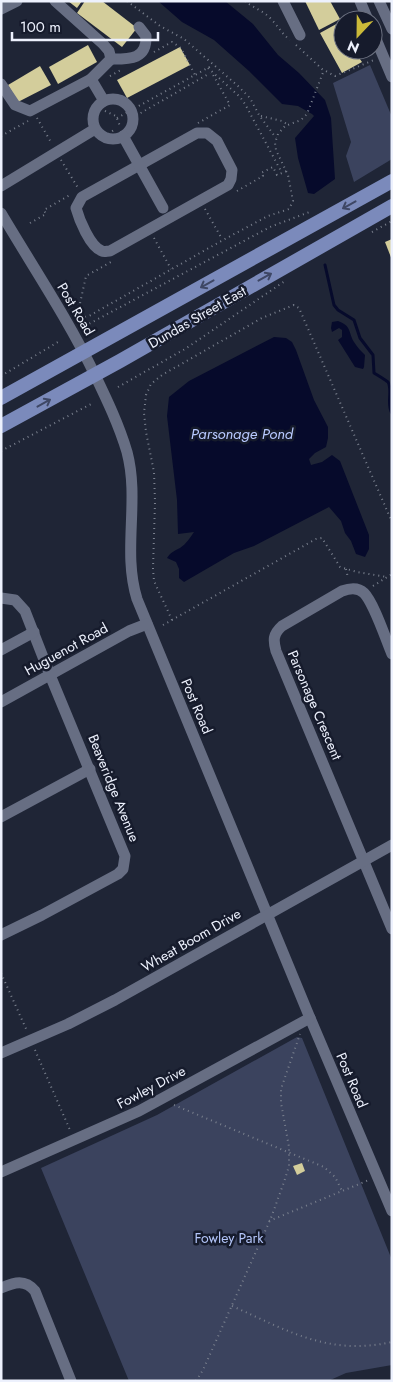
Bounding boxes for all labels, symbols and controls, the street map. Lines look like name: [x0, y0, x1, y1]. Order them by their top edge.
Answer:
scale bar: [12, 10, 159, 42]
north arrow: [333, 10, 383, 60]
text: 100 m: [20, 16, 61, 38]
text: N: [344, 36, 362, 58]
one-way arrow: [342, 200, 357, 210]
one-way arrow: [258, 272, 272, 282]
street label: Post Road: [52, 279, 100, 339]
one-way arrow: [200, 279, 215, 289]
street label: Dundas Street East: [144, 281, 250, 353]
one-way arrow: [36, 398, 51, 407]
water label: Parsonage Pond: [191, 423, 294, 445]
street label: Huguenot Road: [21, 618, 111, 680]
street label: Parsonage Crescent: [283, 647, 347, 763]
street label: Post Road: [176, 675, 218, 737]
street label: Beaveridge Avenue: [83, 731, 145, 845]
street label: Wheat Boom Drive: [137, 903, 245, 977]
street label: Post Road: [331, 1049, 373, 1111]
street label: Fowley Drive: [113, 1061, 189, 1113]
park label: Fowley Park: [194, 1228, 264, 1248]

